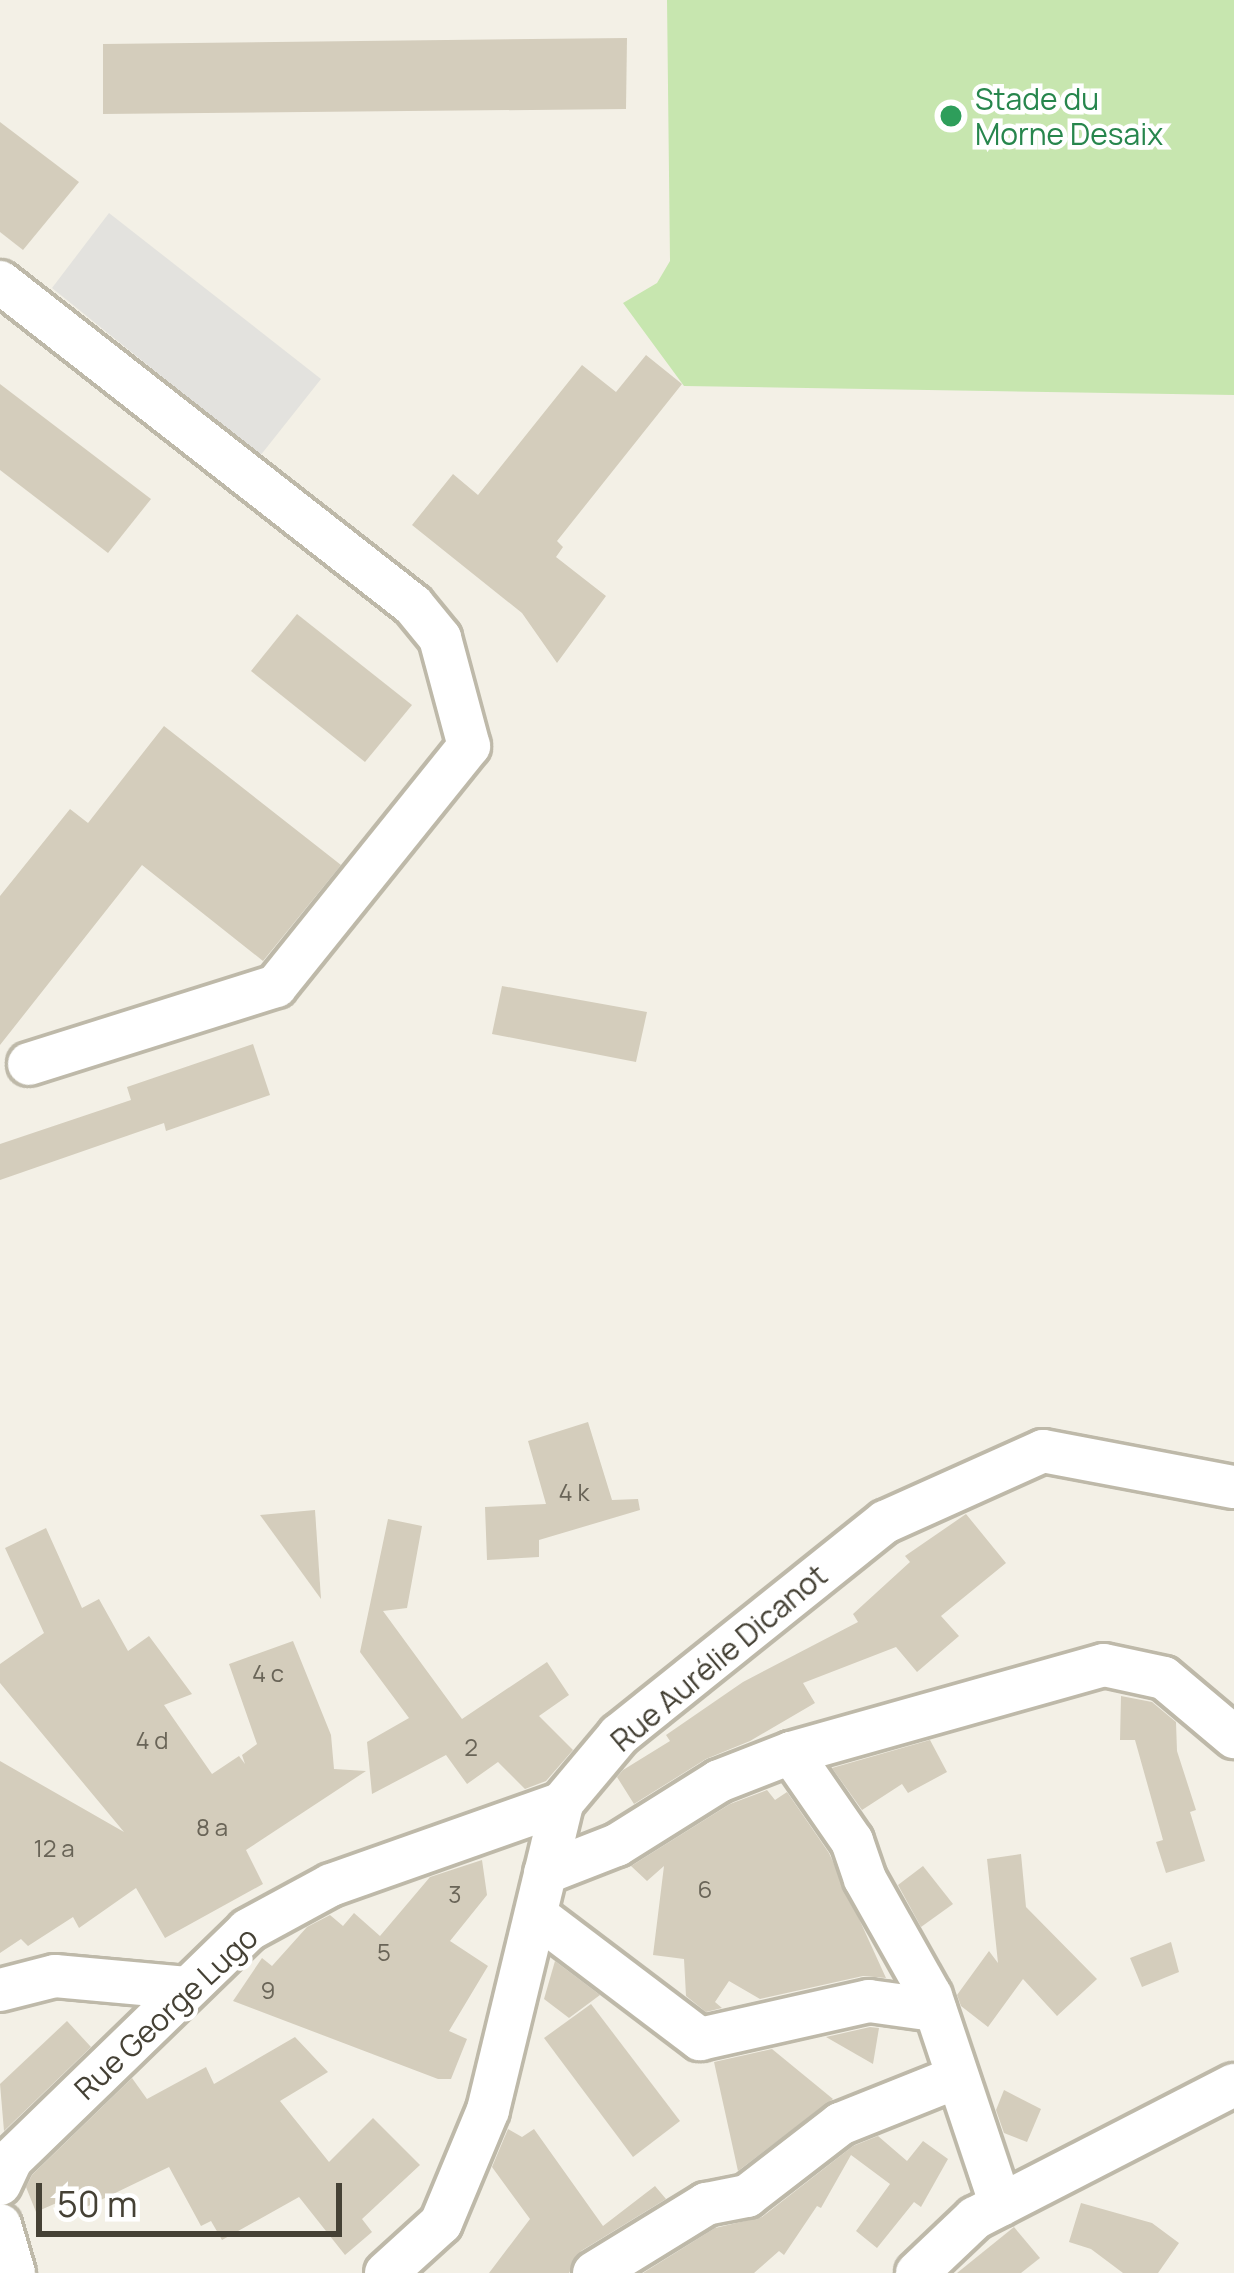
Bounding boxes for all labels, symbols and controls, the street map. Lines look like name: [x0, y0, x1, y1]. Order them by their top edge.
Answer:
place label: Stade du Morne Desaix: [975, 81, 1163, 152]
marker: Stade du Morne Desaix: [938, 103, 964, 129]
house number: 4 k: [559, 1478, 589, 1506]
street label: Rue Aurélie Dicanot: [604, 1557, 834, 1759]
house number: 4 c: [252, 1659, 284, 1687]
house number: 4 d: [135, 1726, 169, 1754]
house number: 2: [464, 1733, 478, 1761]
house number: 8 a: [196, 1813, 228, 1841]
house number: 12 a: [33, 1834, 75, 1862]
house number: 6: [698, 1875, 712, 1903]
house number: 3: [448, 1880, 462, 1908]
street label: Rue George Lugo: [67, 1919, 265, 2107]
house number: 5: [377, 1938, 391, 1966]
house number: 9: [261, 1976, 275, 2004]
scale bar: [42, 2159, 348, 2233]
text: 50 m: [57, 2179, 137, 2228]

